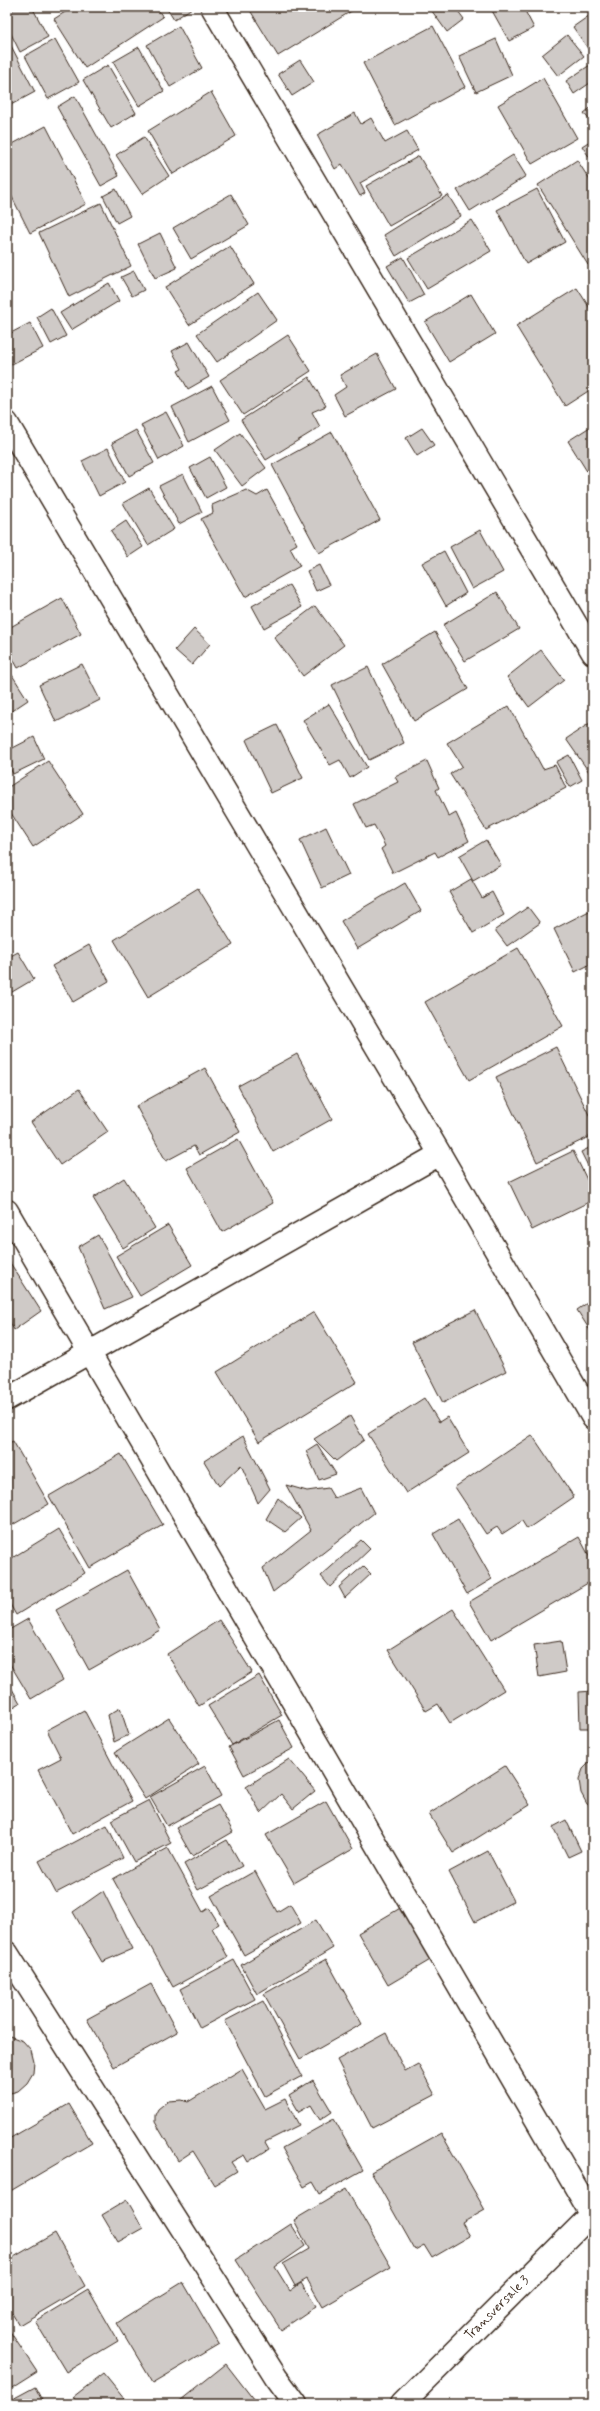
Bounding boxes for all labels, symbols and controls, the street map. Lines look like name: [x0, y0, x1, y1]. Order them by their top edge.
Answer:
street label: Transversale 3: [461, 2272, 533, 2344]

